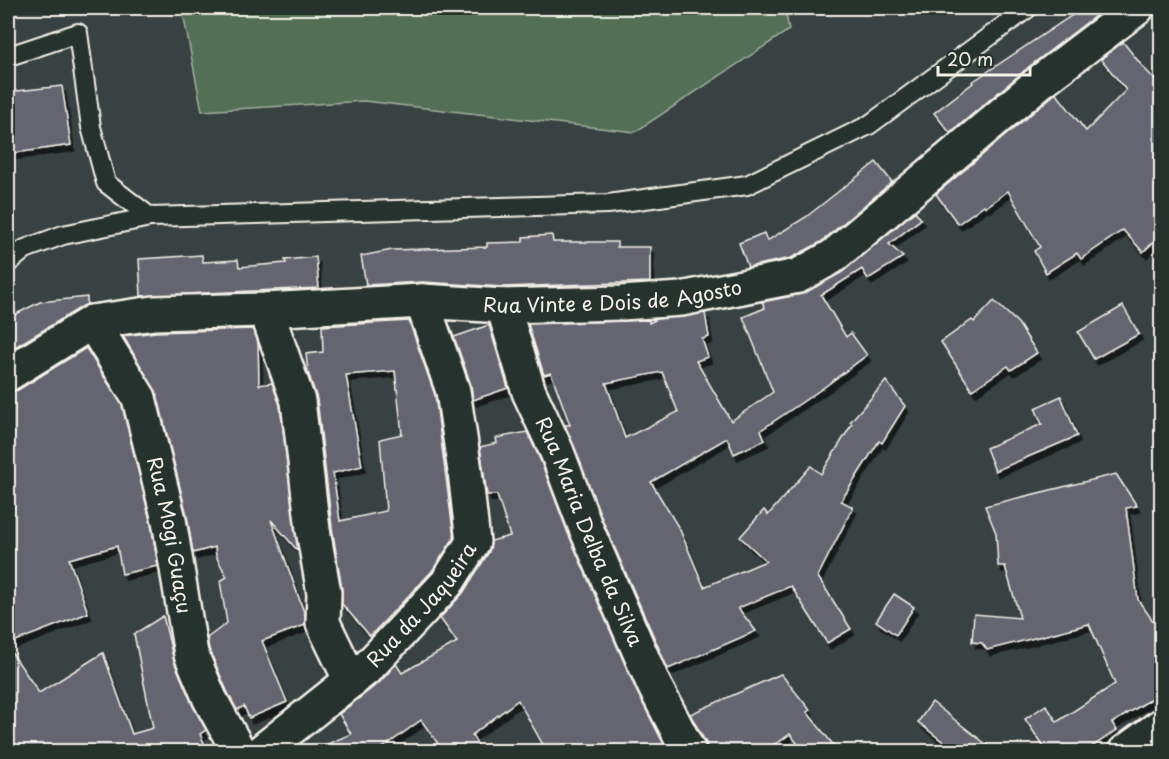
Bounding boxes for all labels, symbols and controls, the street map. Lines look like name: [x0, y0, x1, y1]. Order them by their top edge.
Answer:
scale bar: [938, 39, 1030, 77]
text: 20 m: [947, 45, 993, 72]
street label: Rua Vinte e Dois de Agosto: [482, 271, 744, 320]
street label: Rua Maria Delba da Silva: [529, 412, 652, 651]
street label: Rua Mogi Guaçu: [140, 453, 200, 616]
street label: Rua da Jaqueira: [359, 536, 483, 674]

